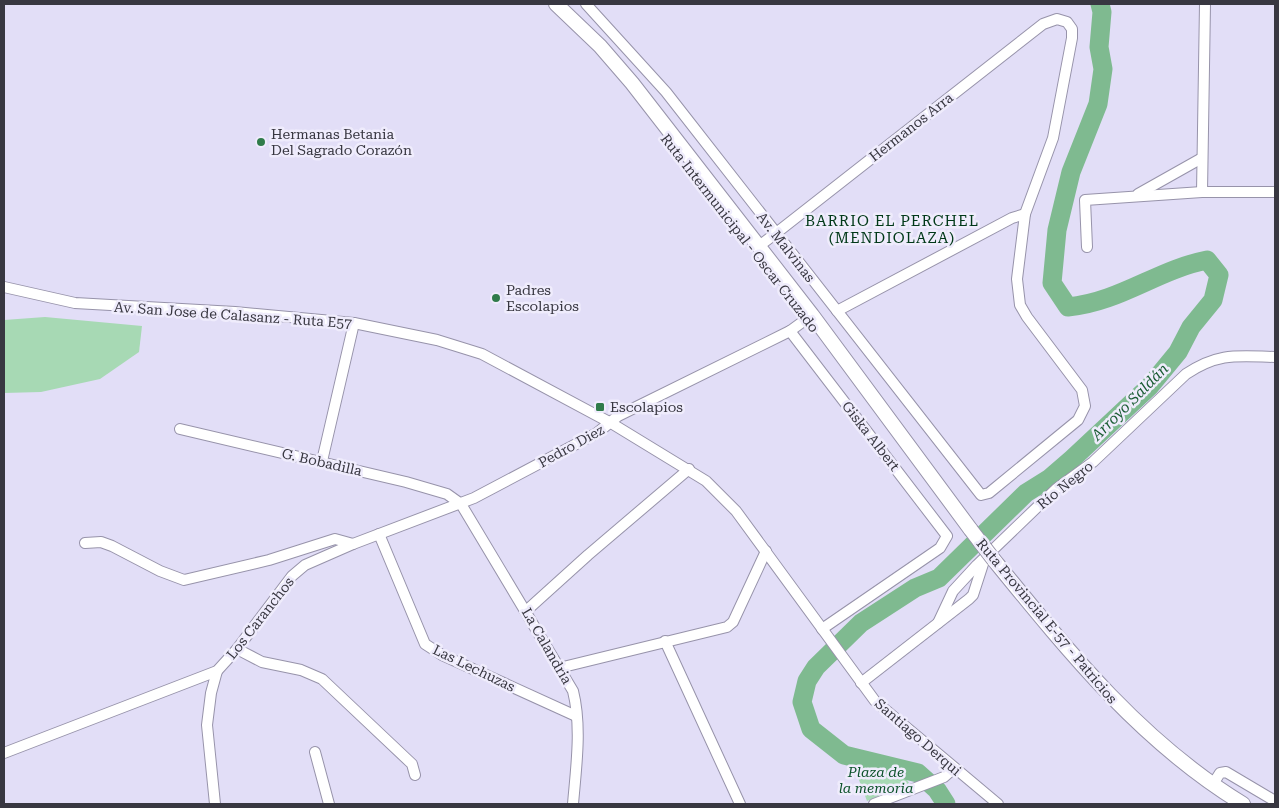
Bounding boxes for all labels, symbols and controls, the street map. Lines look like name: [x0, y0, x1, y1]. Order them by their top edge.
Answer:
street label: Hermanos Arra: [866, 89, 956, 165]
place label: Hermanas Betania Del Sagrado Corazón: [271, 126, 412, 158]
street label: Ruta Intermunicipal - Oscar Cruzado: [658, 131, 822, 335]
marker: Hermanas Betania Del Sagrado Corazón: [255, 136, 267, 148]
street label: Av. Malvinas: [754, 209, 819, 285]
district label: BARRIO EL PERCHEL (MENDIOLAZA): [805, 212, 979, 247]
place label: Padres Escolapios: [506, 282, 579, 314]
marker: Padres Escolapios: [490, 292, 502, 304]
street label: Av. San Jose de Calasanz - Ruta E57: [114, 299, 353, 331]
water label: Arroyo Saldán: [1087, 360, 1172, 445]
street label: Giska Albert: [839, 398, 903, 474]
place label: Escolapios: [610, 399, 683, 415]
marker: Escolapios: [594, 401, 606, 413]
street label: Pedro Diez: [535, 421, 607, 471]
street label: G. Bobadilla: [280, 445, 364, 479]
street label: Río Negro: [1034, 458, 1096, 512]
street label: Ruta Provincial E-57 - Patricios: [973, 536, 1121, 707]
street label: Los Caranchos: [223, 574, 297, 662]
street label: La Calandria: [519, 605, 575, 687]
street label: Las Lechuzas: [430, 641, 518, 695]
street label: Santiago Derqui: [872, 695, 965, 779]
park label: Plaza de la memoria: [839, 764, 913, 796]

